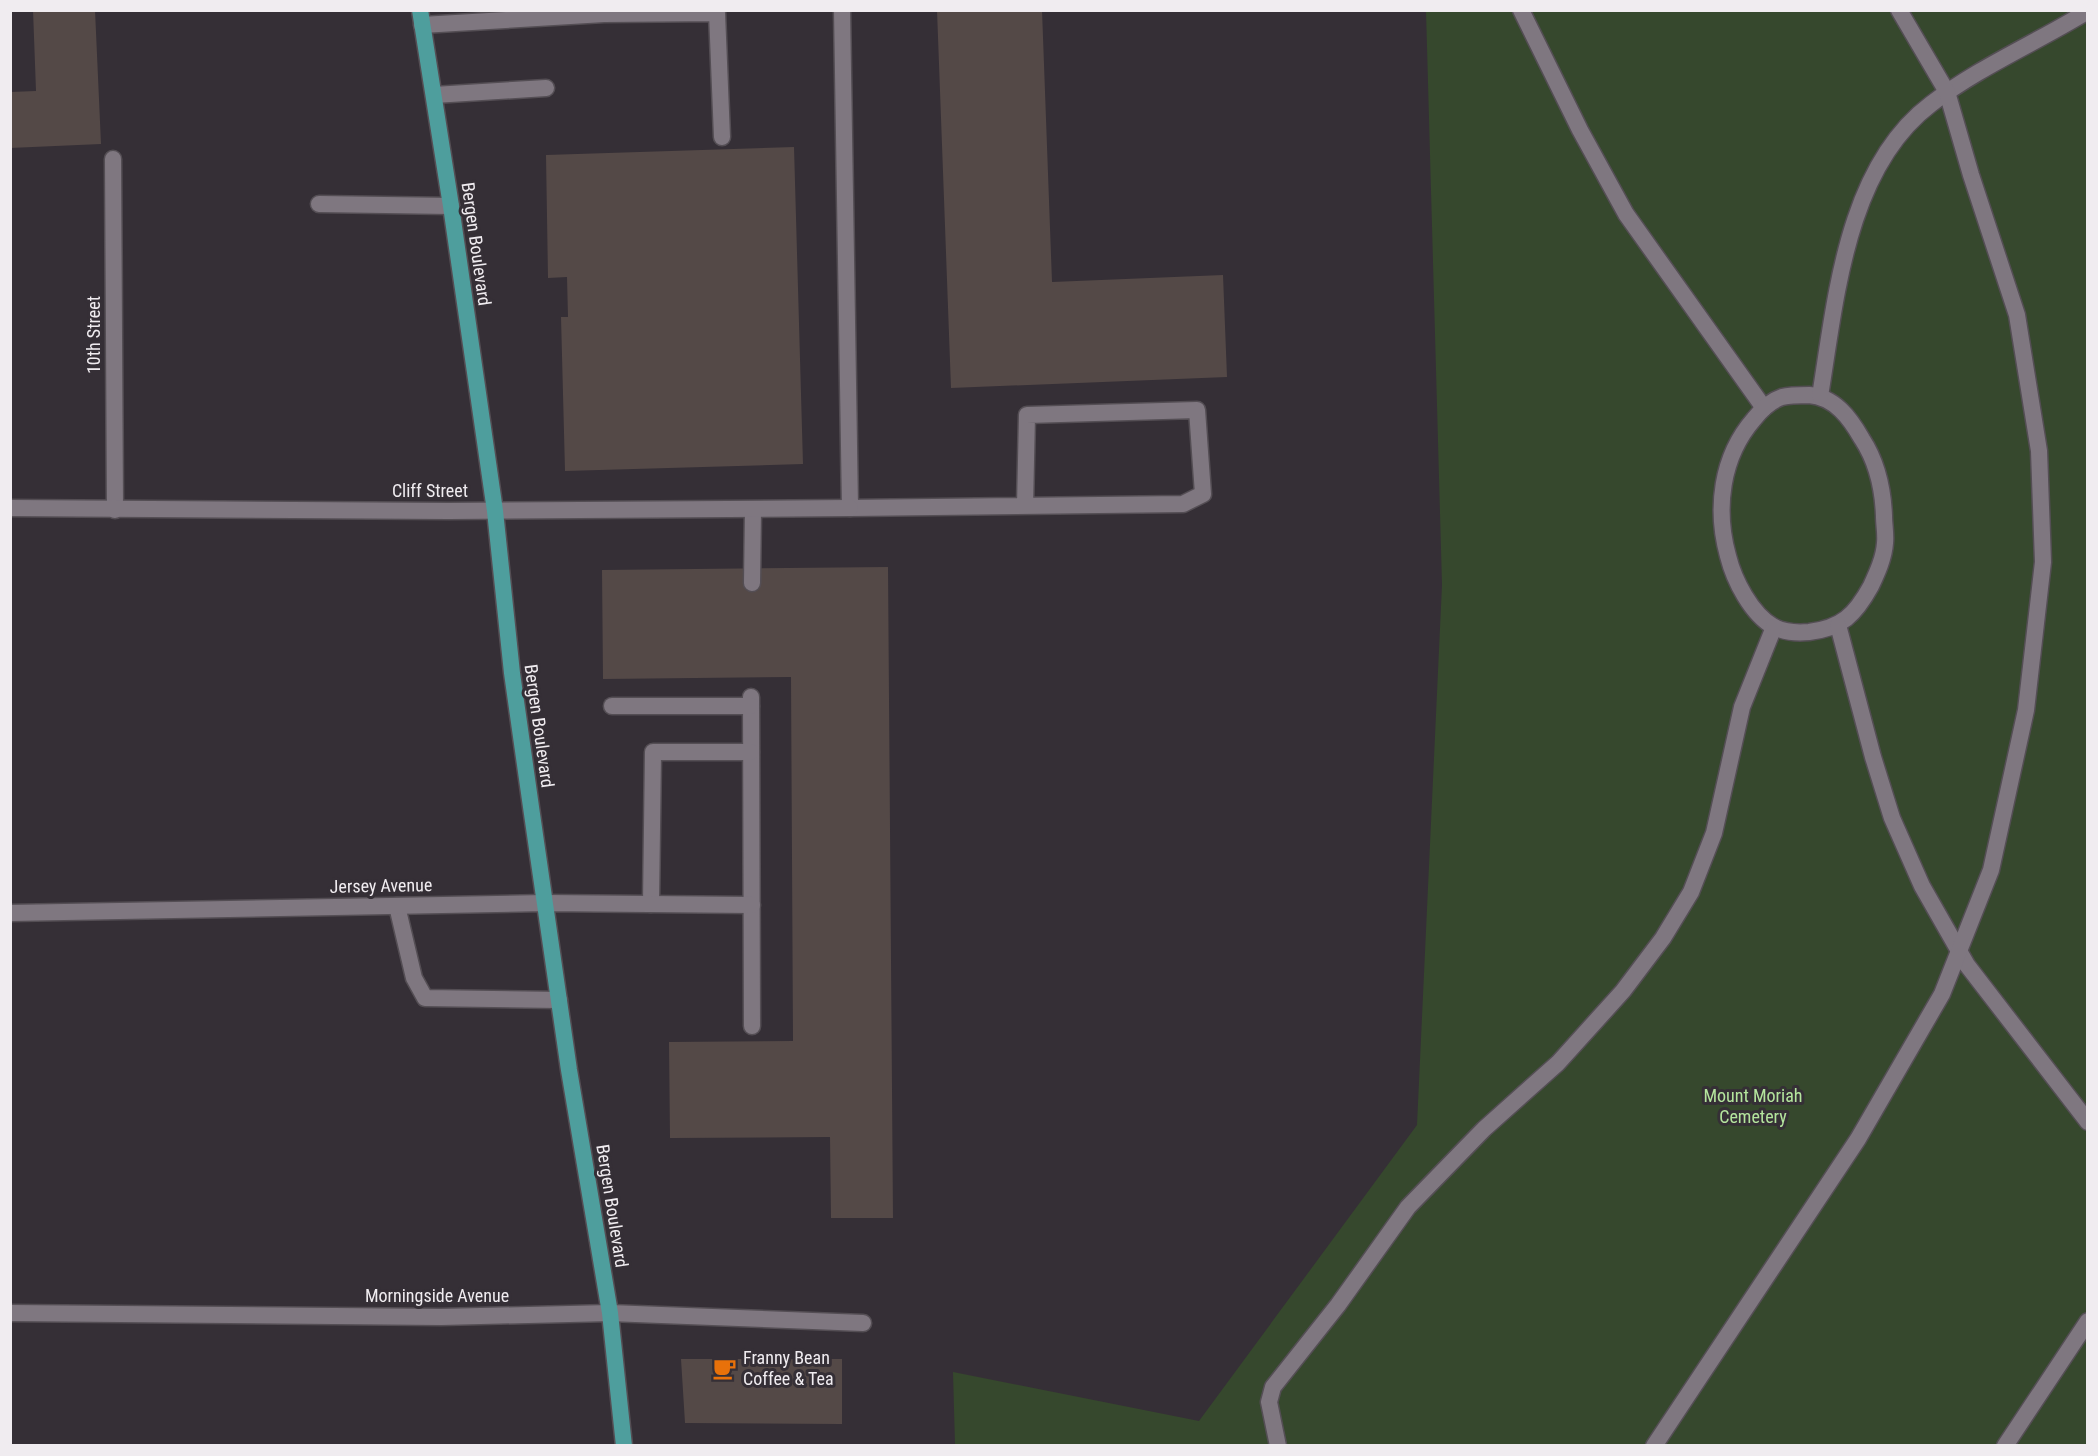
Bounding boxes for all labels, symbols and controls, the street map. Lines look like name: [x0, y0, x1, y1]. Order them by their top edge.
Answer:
street label: Bergen Boulevard: [457, 181, 496, 307]
street label: 10th Street: [83, 296, 104, 374]
street label: Cliff Street: [392, 480, 468, 501]
street label: Bergen Boulevard: [520, 663, 559, 789]
street label: Jersey Avenue: [330, 874, 432, 897]
park label: Mount Moriah Cemetery: [1703, 1085, 1803, 1127]
street label: Bergen Boulevard: [592, 1143, 633, 1269]
street label: Morningside Avenue: [365, 1285, 509, 1306]
place label: Franny Bean Coffee & Tea: [743, 1347, 834, 1389]
cafe icon: Franny Bean Coffee & Tea: [712, 1355, 738, 1381]

